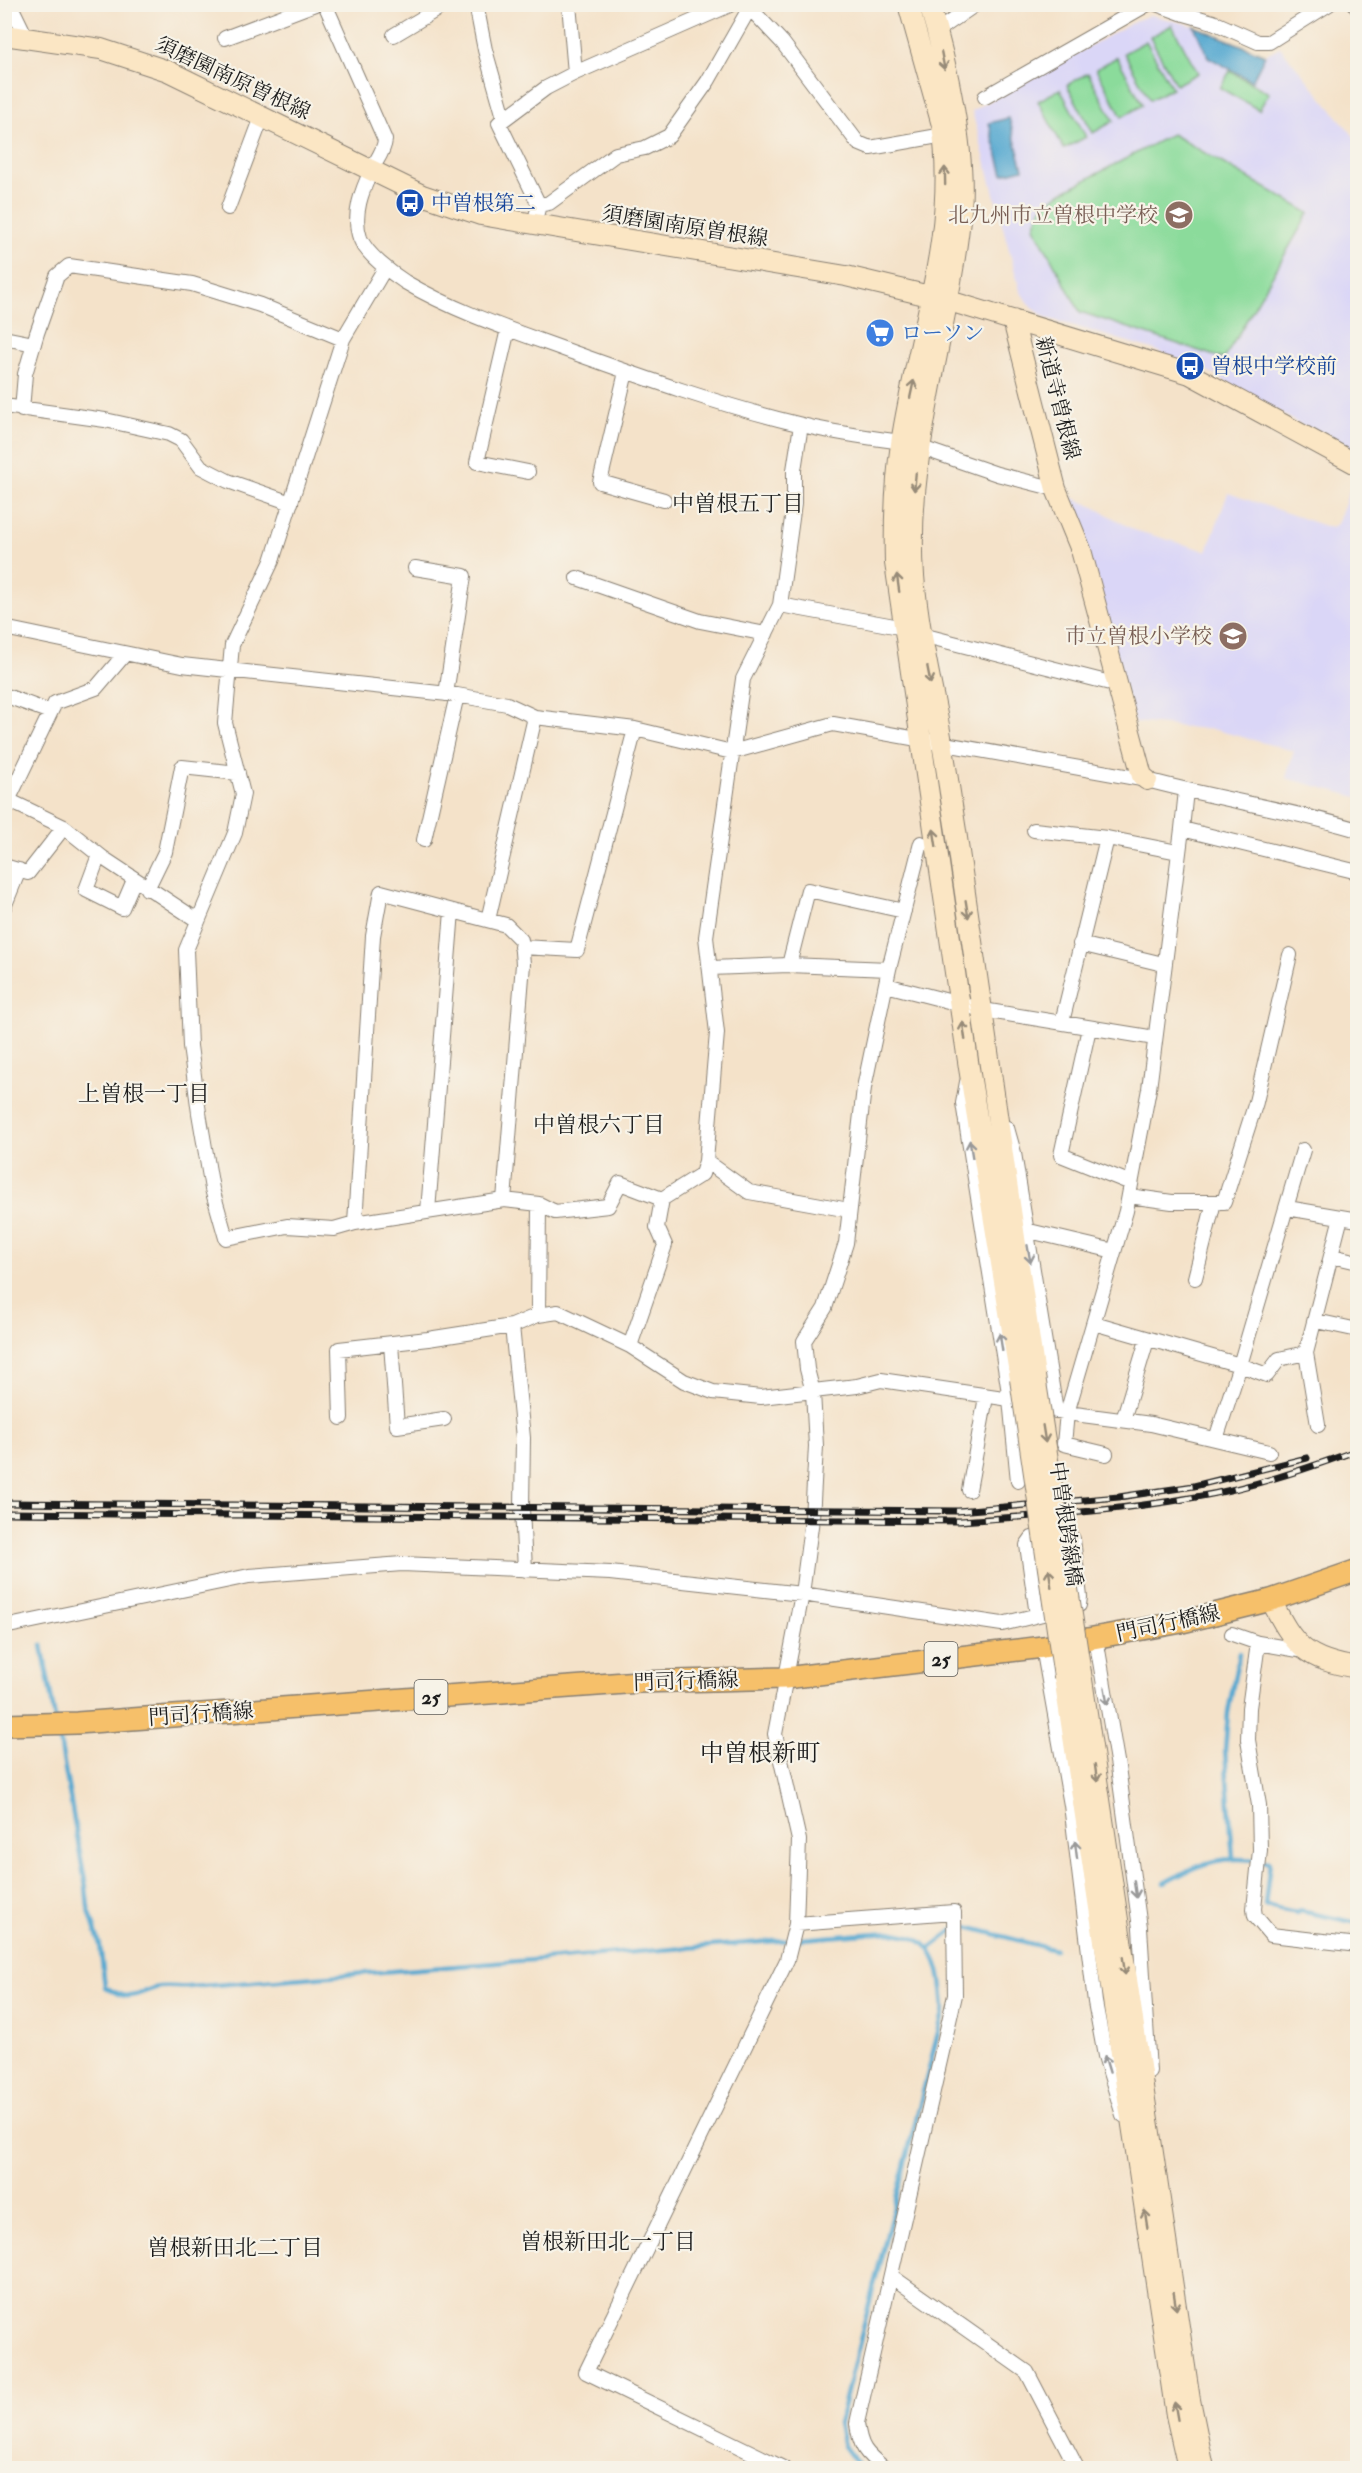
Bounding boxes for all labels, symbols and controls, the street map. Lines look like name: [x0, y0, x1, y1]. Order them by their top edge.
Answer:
street label: 須磨園南原曽根線: [151, 31, 315, 126]
one-way arrow: [938, 51, 949, 70]
one-way arrow: [939, 166, 951, 186]
bus stop icon: 中曽根第二: [394, 187, 426, 219]
place label: 中曽根第二: [431, 190, 536, 217]
school or university icon: 北九州市立曽根中学校: [1163, 199, 1195, 231]
street label: 須磨園南原曽根線: [600, 200, 770, 253]
place label: 北九州市立曽根中学校: [948, 202, 1158, 229]
supermarket icon: ローソン: [864, 317, 896, 349]
place label: ローソン: [901, 320, 984, 347]
street label: 新道寺曽根線: [1029, 334, 1086, 463]
bus stop icon: 曽根中学校前: [1174, 350, 1206, 382]
place label: 曽根中学校前: [1211, 353, 1337, 380]
one-way arrow: [907, 380, 919, 399]
one-way arrow: [909, 471, 920, 491]
district label: 中曽根五丁目: [672, 490, 804, 518]
one-way arrow: [893, 573, 904, 593]
school or university icon: 市立曽根小学校: [1217, 620, 1249, 652]
place label: 市立曽根小学校: [1065, 623, 1212, 650]
one-way arrow: [924, 665, 935, 684]
one-way arrow: [930, 828, 941, 848]
one-way arrow: [962, 899, 973, 918]
one-way arrow: [959, 1021, 970, 1041]
district label: 上曽根一丁目: [78, 1080, 210, 1108]
district label: 中曽根六丁目: [533, 1111, 665, 1139]
one-way arrow: [965, 1140, 976, 1159]
one-way arrow: [1024, 1244, 1035, 1263]
one-way arrow: [996, 1332, 1007, 1352]
one-way arrow: [1038, 1424, 1049, 1443]
street label: 中曽根跨線橋: [1043, 1460, 1088, 1588]
one-way arrow: [1044, 1568, 1055, 1588]
street label: 門司行橋線: [1114, 1599, 1222, 1648]
road number: 25: [924, 1642, 958, 1676]
street label: 門司行橋線: [633, 1666, 739, 1697]
road number: 25: [414, 1680, 448, 1714]
one-way arrow: [1101, 1686, 1112, 1705]
street label: 門司行橋線: [148, 1697, 254, 1732]
district label: 中曽根新町: [700, 1738, 820, 1769]
one-way arrow: [1090, 1763, 1101, 1782]
one-way arrow: [1071, 1841, 1082, 1861]
one-way arrow: [1129, 1878, 1140, 1898]
one-way arrow: [1119, 1955, 1130, 1975]
one-way arrow: [1101, 2055, 1112, 2074]
one-way arrow: [1141, 2209, 1152, 2229]
district label: 曽根新田北一丁目: [520, 2228, 696, 2256]
district label: 曽根新田北二丁目: [147, 2234, 323, 2262]
one-way arrow: [1170, 2290, 1181, 2310]
one-way arrow: [1170, 2402, 1181, 2422]

